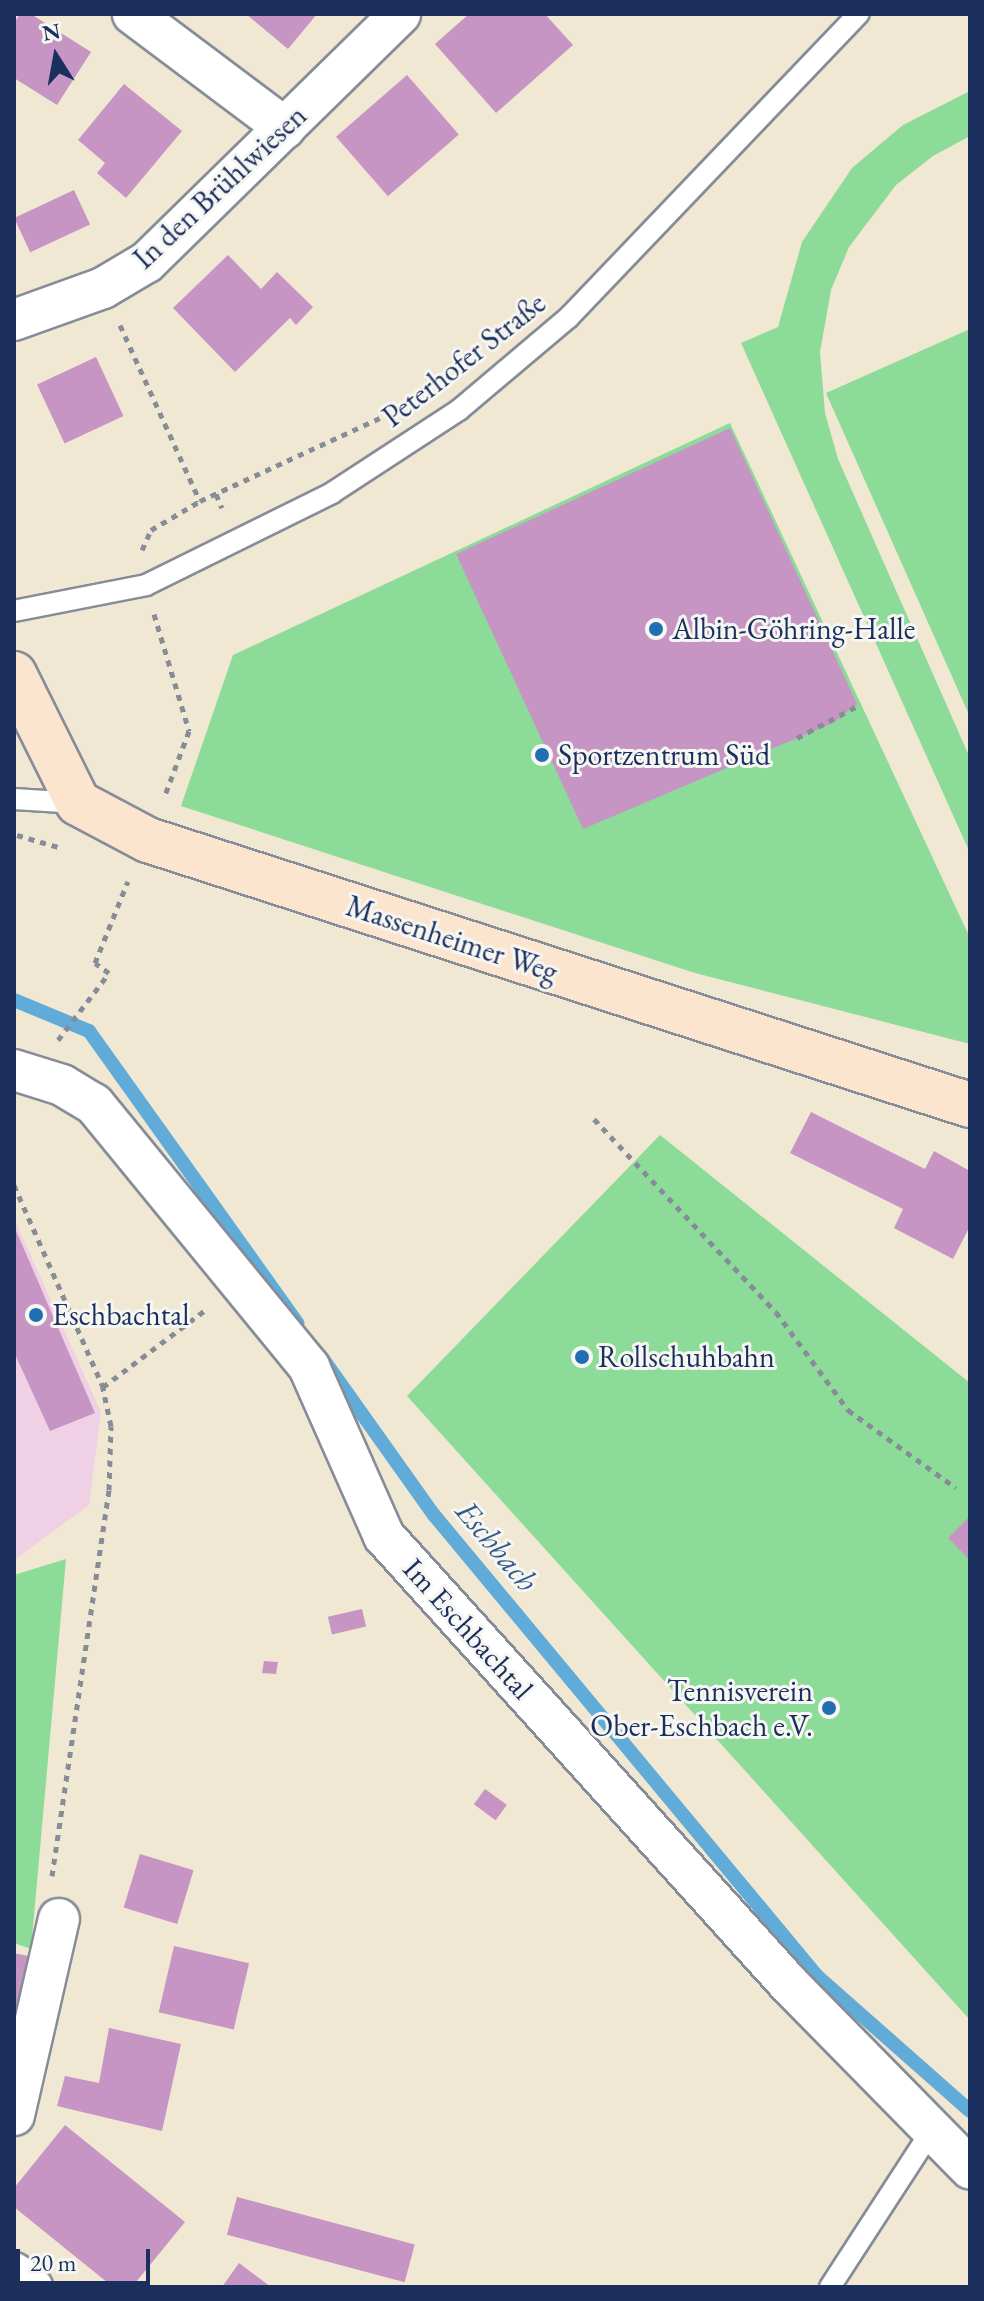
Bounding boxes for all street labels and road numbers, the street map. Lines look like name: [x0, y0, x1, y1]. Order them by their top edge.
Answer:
street label: In den Brühlwiesen: [126, 98, 314, 276]
street label: Peterhofer Straße: [375, 285, 553, 435]
street label: Massenheimer Weg: [342, 888, 562, 990]
street label: Im Eschbachtal: [395, 1551, 541, 1707]

